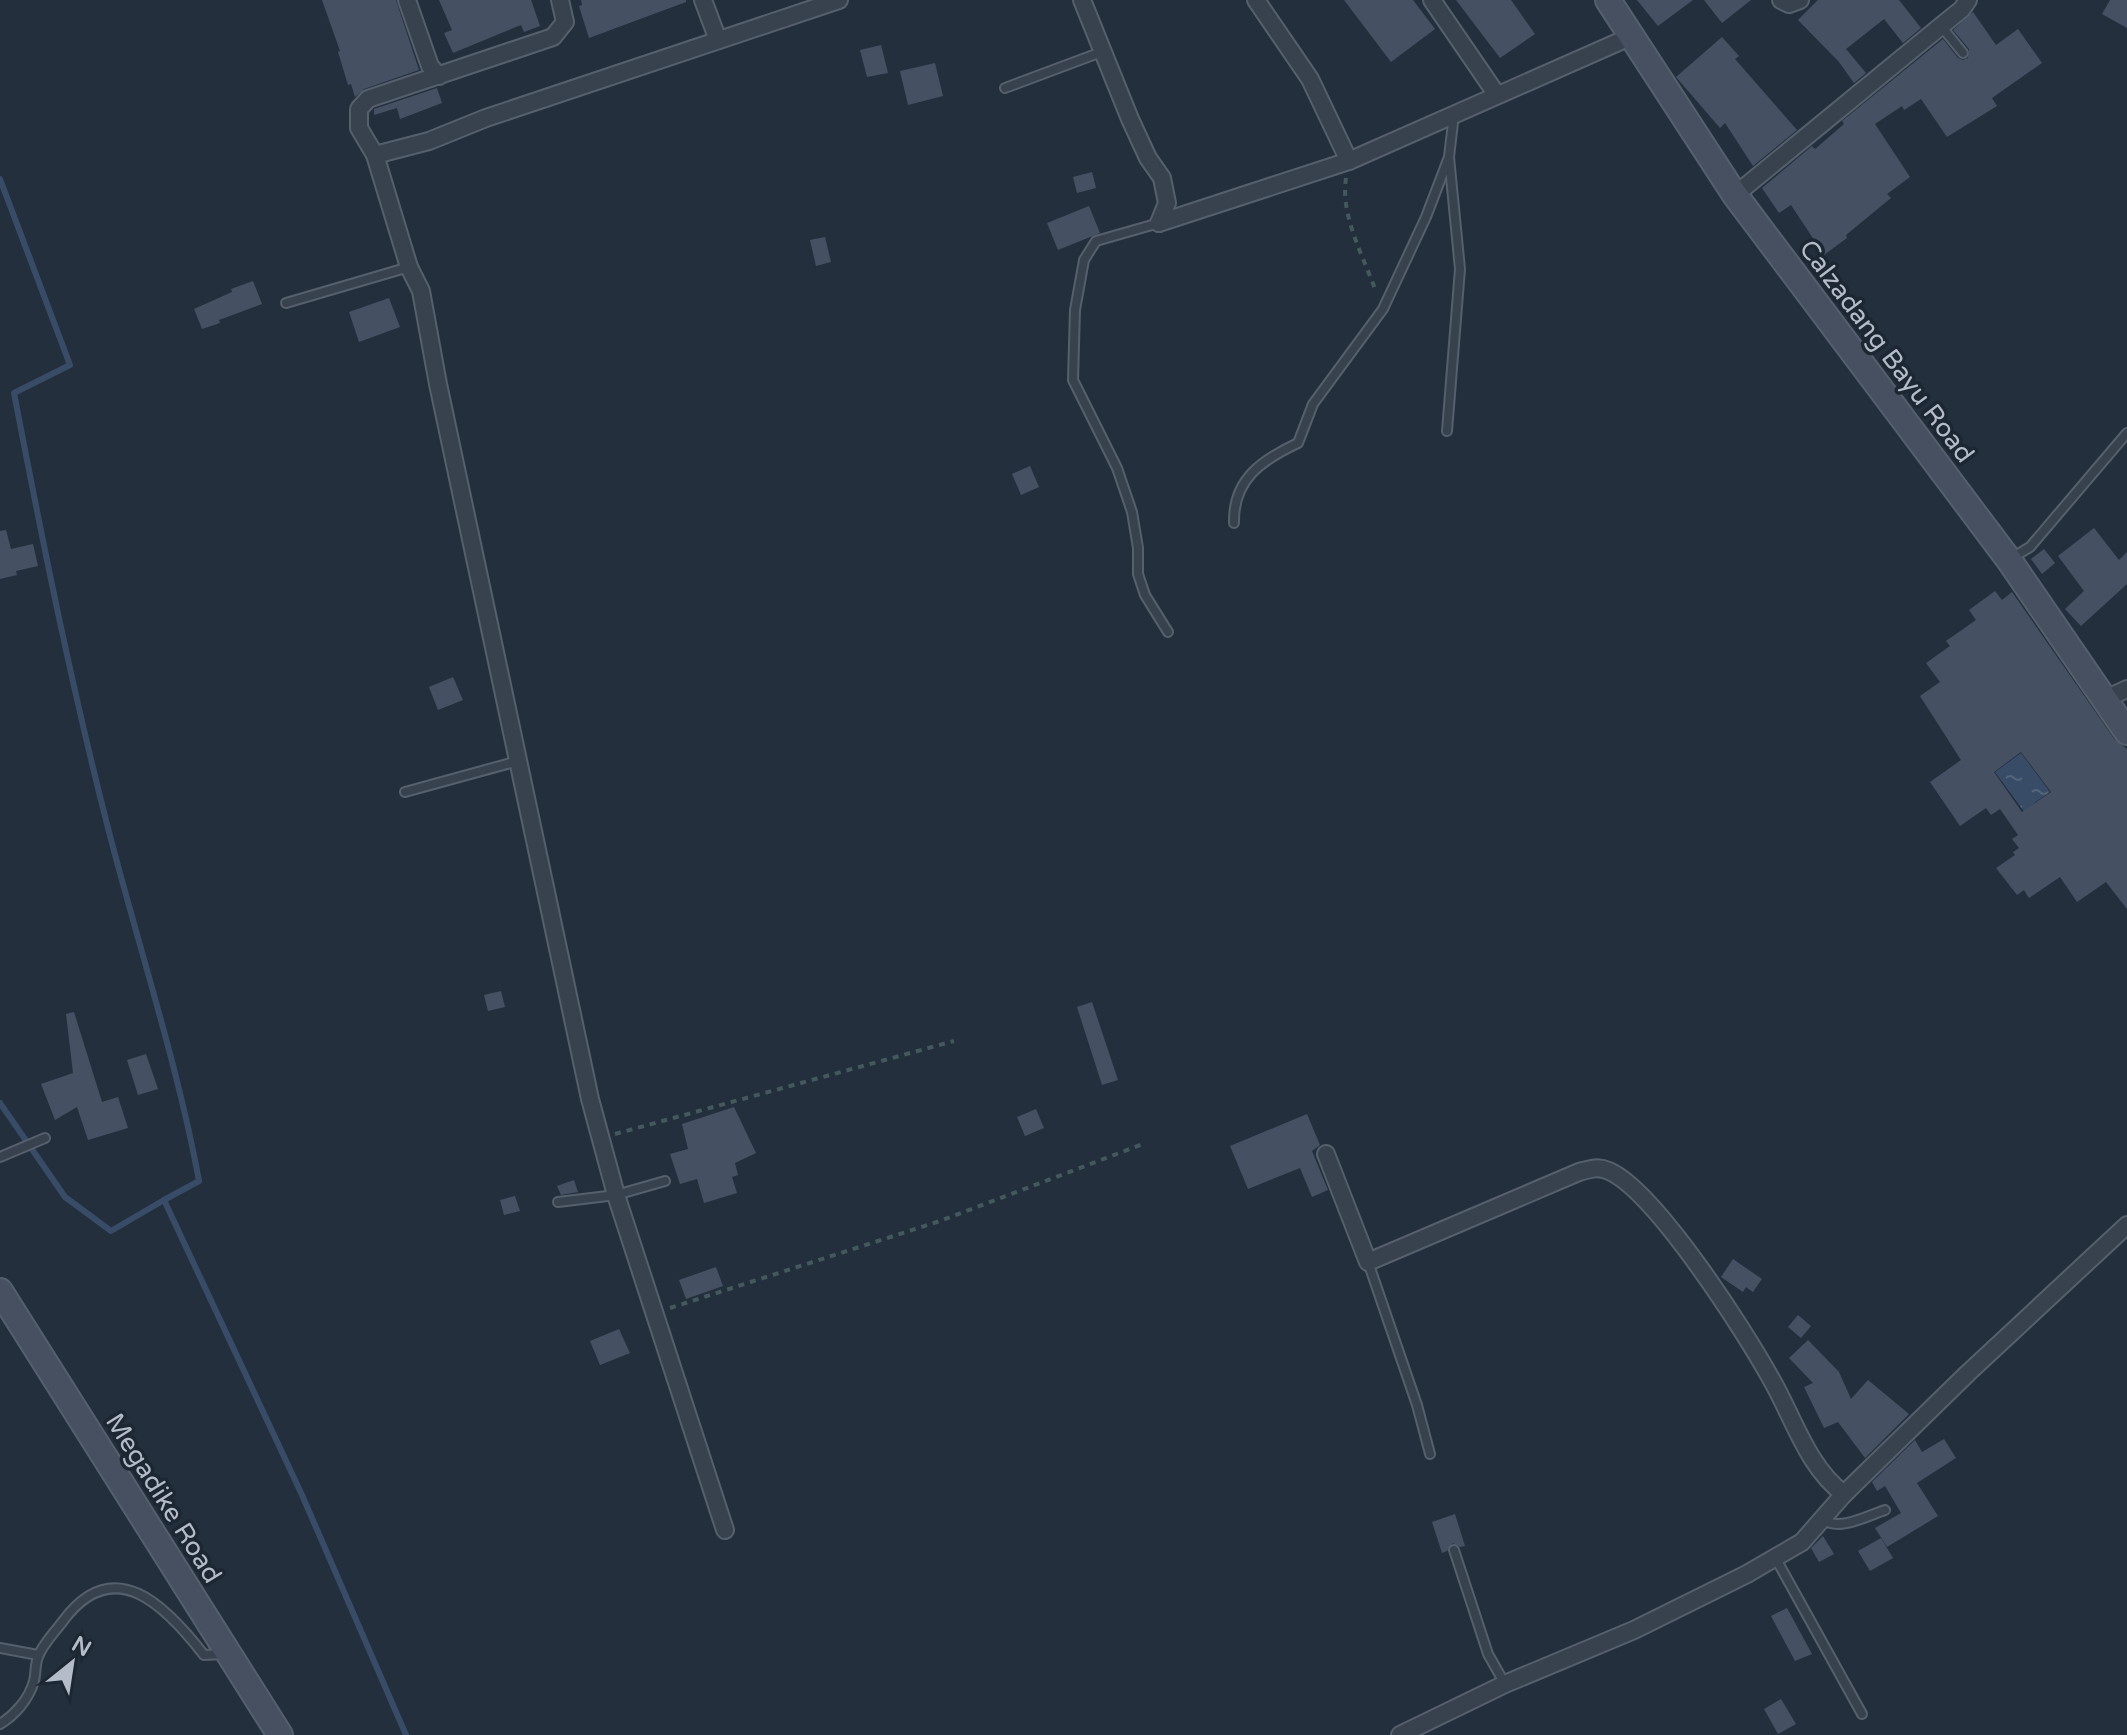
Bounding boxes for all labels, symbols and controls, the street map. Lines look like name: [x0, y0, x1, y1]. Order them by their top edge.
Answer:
street label: Calzadang Bayu Road: [1793, 234, 1981, 469]
street label: Megadike Road: [99, 1408, 228, 1589]
north arrow: [32, 1623, 112, 1703]
text: N: [67, 1631, 96, 1662]

